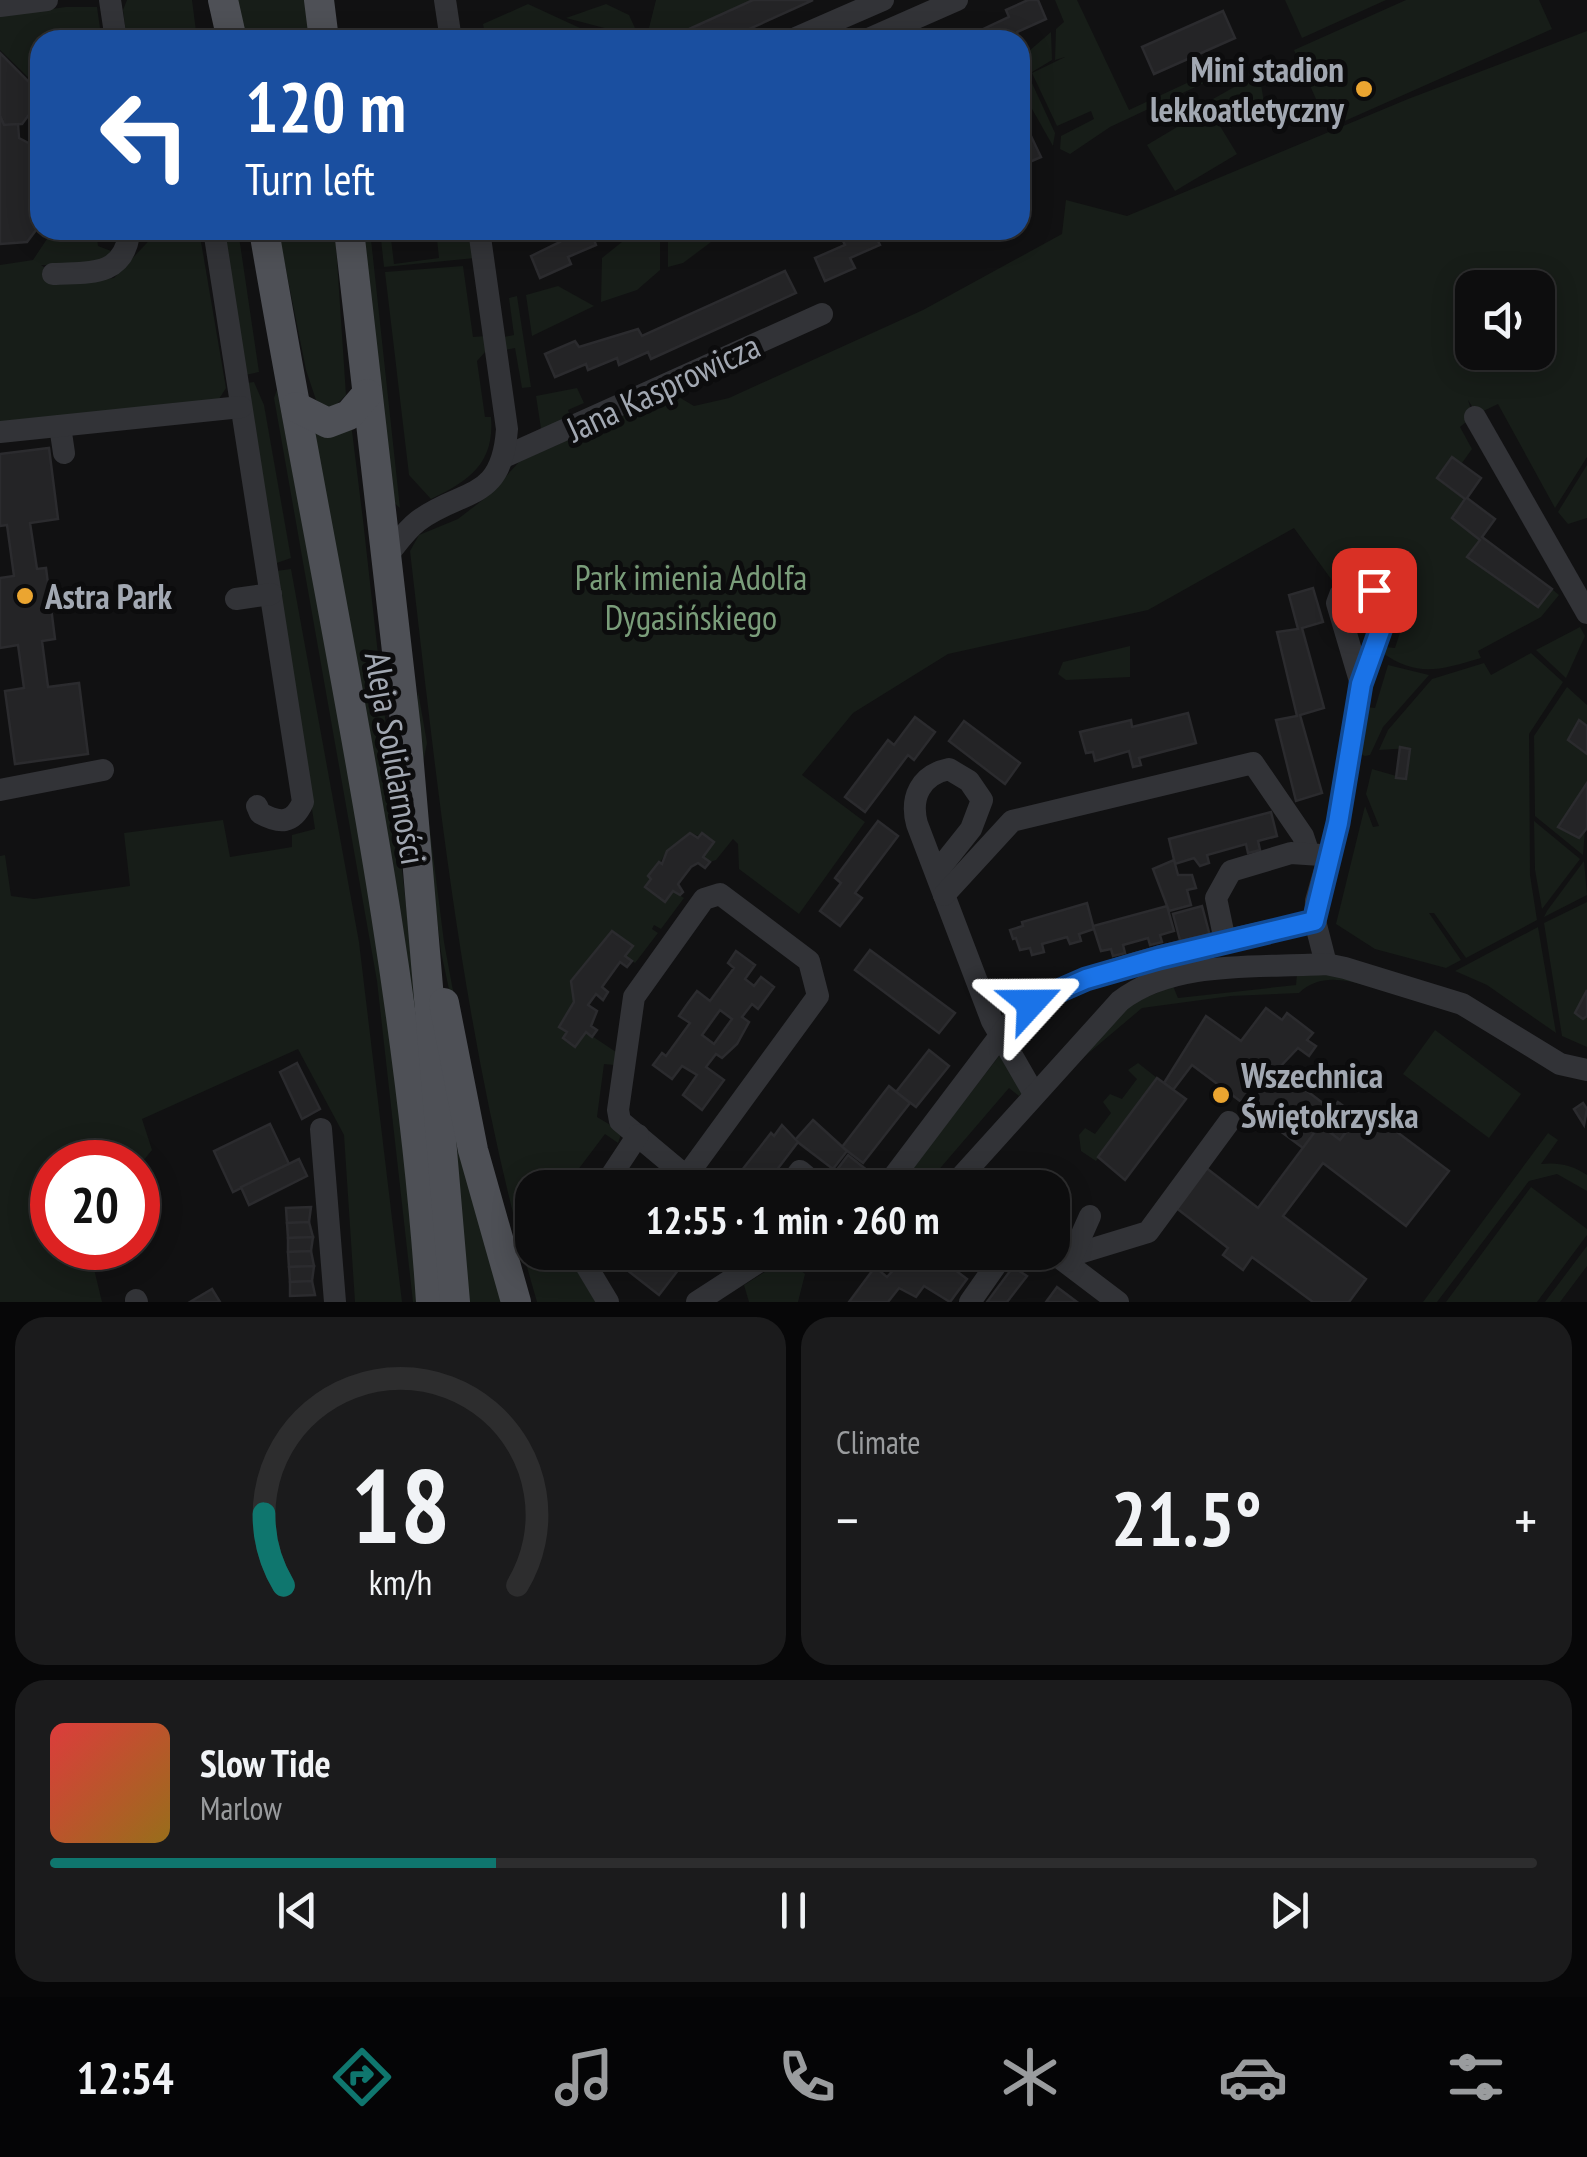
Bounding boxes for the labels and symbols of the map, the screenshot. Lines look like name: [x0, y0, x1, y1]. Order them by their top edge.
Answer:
place label: Mini stadion lekkoatletyczny: [1150, 46, 1345, 132]
marker: Mini stadion lekkoatletyczny: [1353, 78, 1375, 100]
street label: Jana Kasprowicza: [558, 322, 767, 452]
pin: [1332, 548, 1417, 633]
park label: Park imienia Adolfa Dygasińskiego: [575, 554, 807, 640]
place label: Astra Park: [44, 573, 172, 619]
marker: Astra Park: [14, 585, 36, 607]
street label: Aleja Solidarności: [355, 648, 437, 868]
position arrow: [979, 951, 1083, 1055]
place label: Wszechnica Świętokrzyska: [1240, 1052, 1419, 1138]
marker: Wszechnica Świętokrzyska: [1210, 1084, 1232, 1106]
speed limit sign: 20: [30, 1140, 160, 1270]

